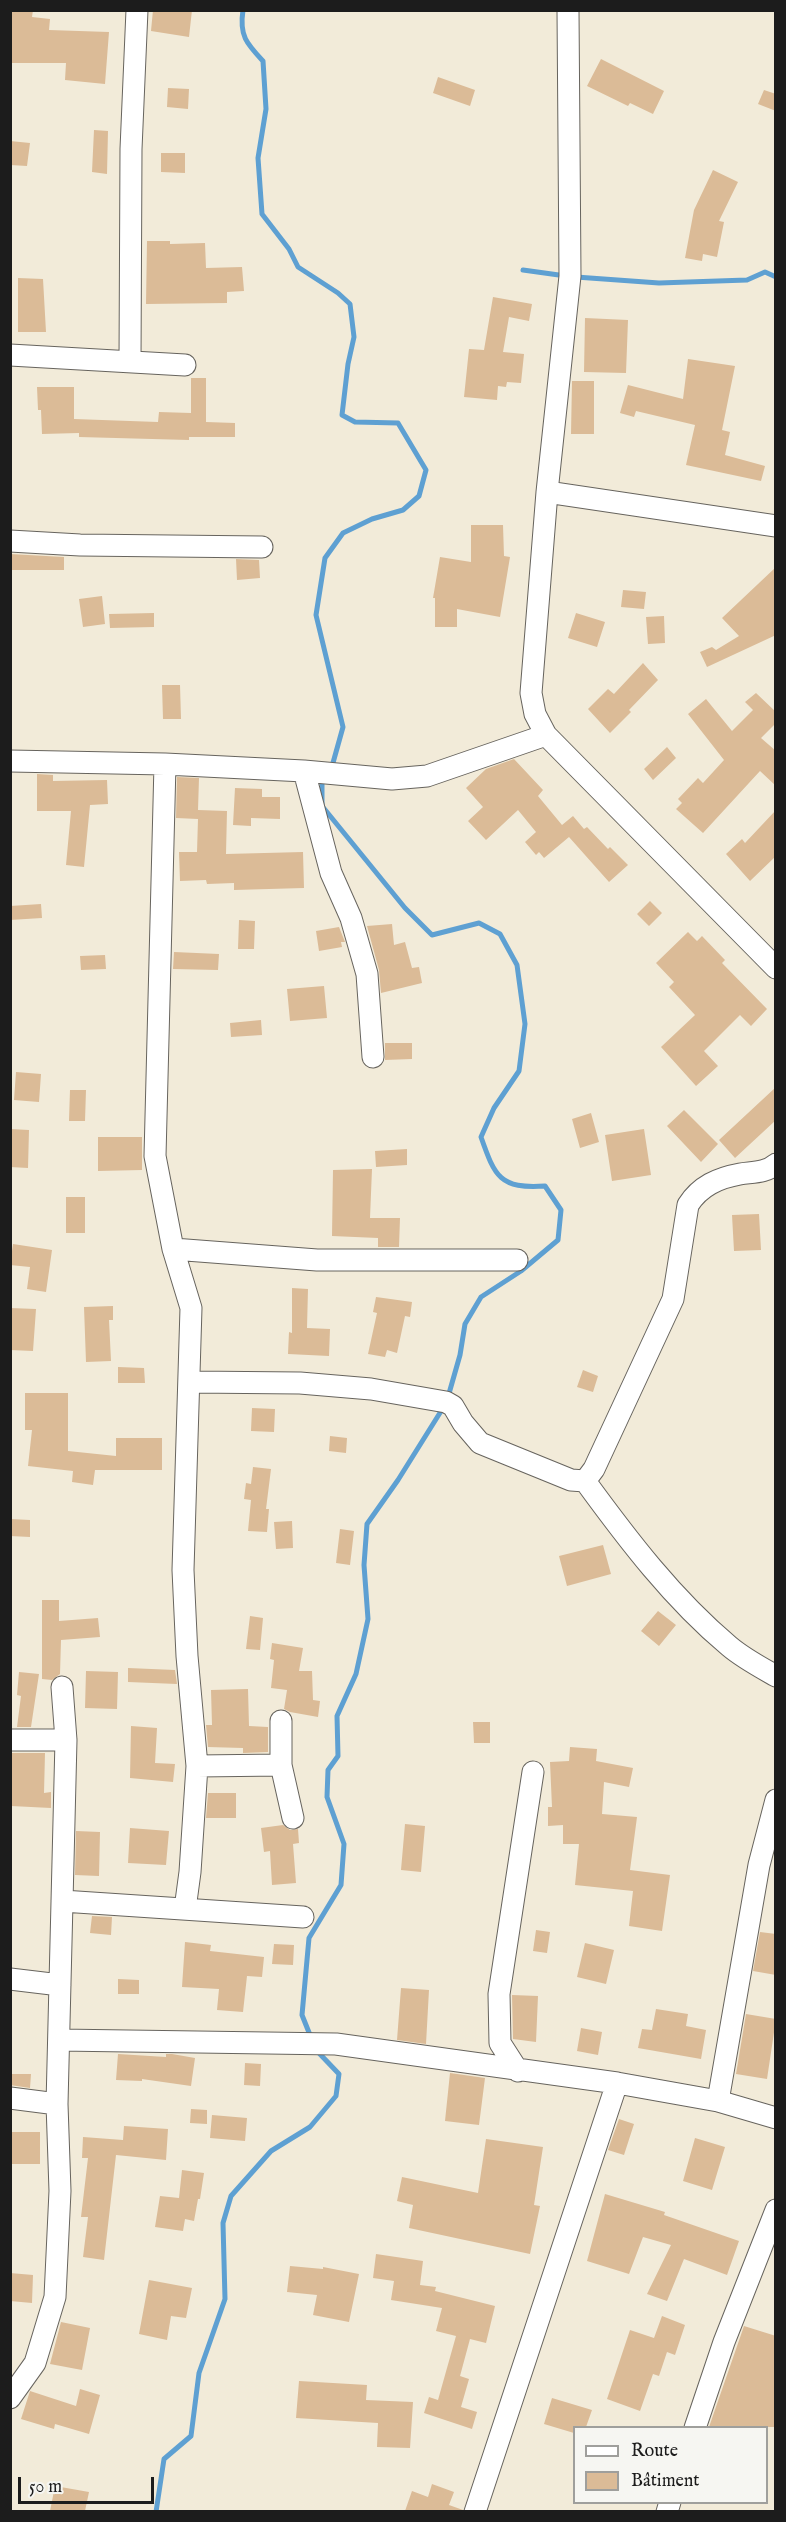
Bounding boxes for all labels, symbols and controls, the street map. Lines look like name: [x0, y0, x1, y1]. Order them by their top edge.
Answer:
legend: [573, 2426, 768, 2504]
text: Route: [631, 2440, 678, 2463]
scale bar: [21, 2465, 158, 2503]
text: Bâtiment: [631, 2470, 700, 2493]
text: 50 m: [29, 2476, 62, 2499]

